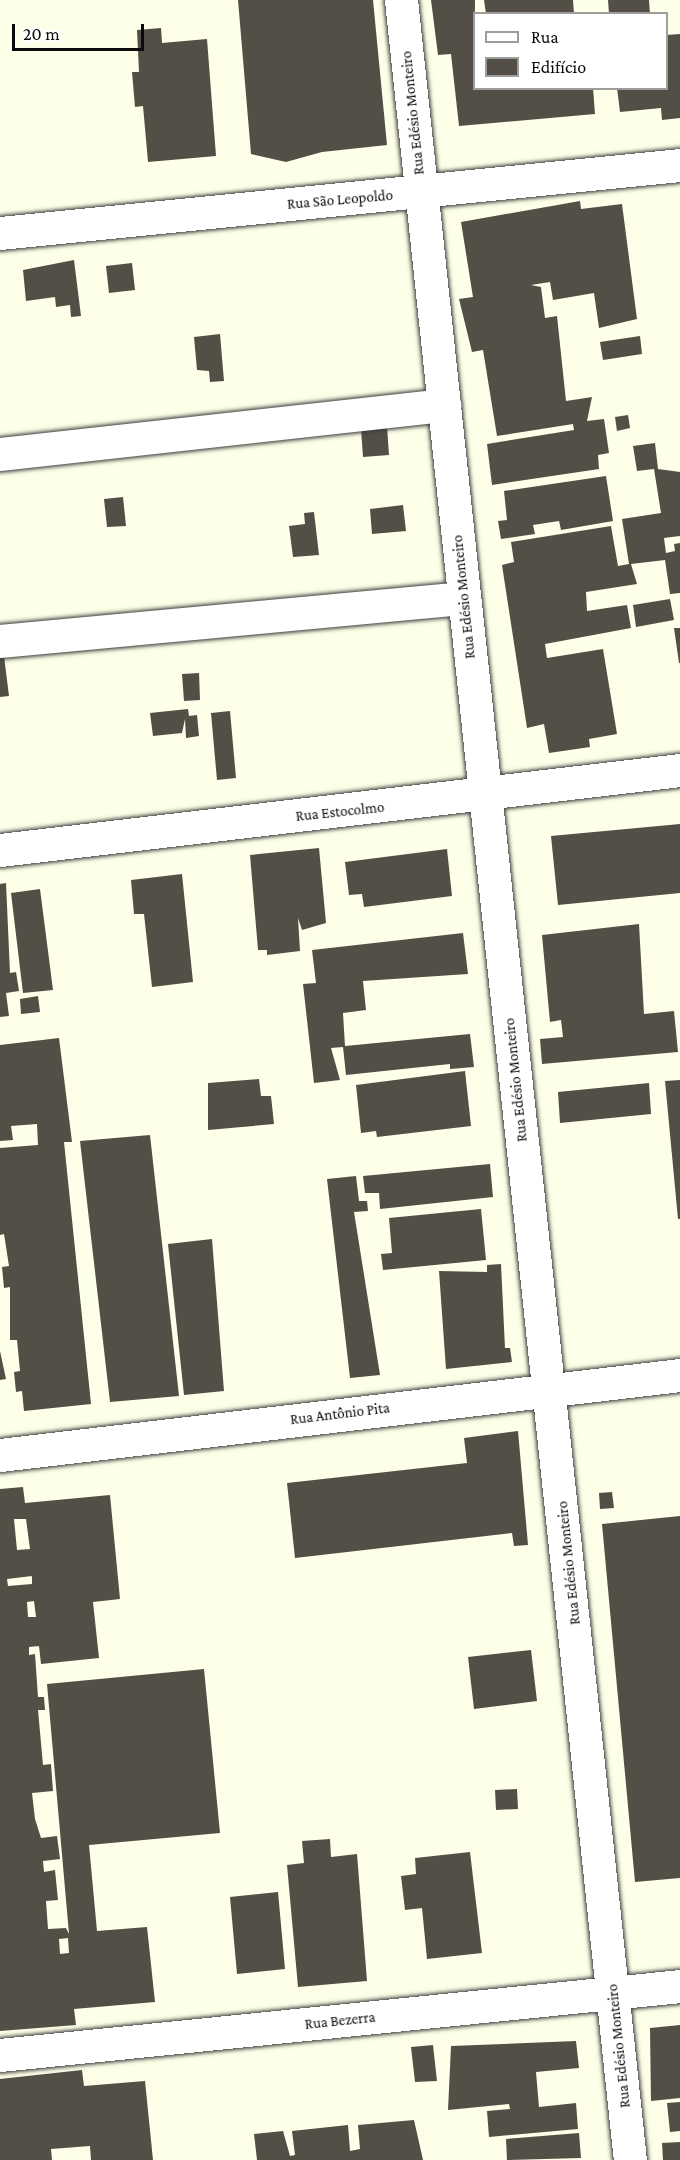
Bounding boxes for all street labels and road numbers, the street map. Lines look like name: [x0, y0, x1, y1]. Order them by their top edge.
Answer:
street label: Rua Edésio Monteiro: [398, 50, 428, 176]
street label: Rua São Leopoldo: [286, 186, 394, 214]
street label: Rua Edésio Monteiro: [449, 534, 479, 660]
street label: Rua Estocolmo: [295, 798, 385, 826]
street label: Rua Edésio Monteiro: [501, 1017, 531, 1143]
street label: Rua Antônio Pita: [289, 1399, 391, 1429]
street label: Rua Edésio Monteiro: [554, 1500, 584, 1626]
street label: Rua Edésio Monteiro: [604, 1983, 634, 2109]
street label: Rua Bezerra: [304, 2008, 376, 2034]

